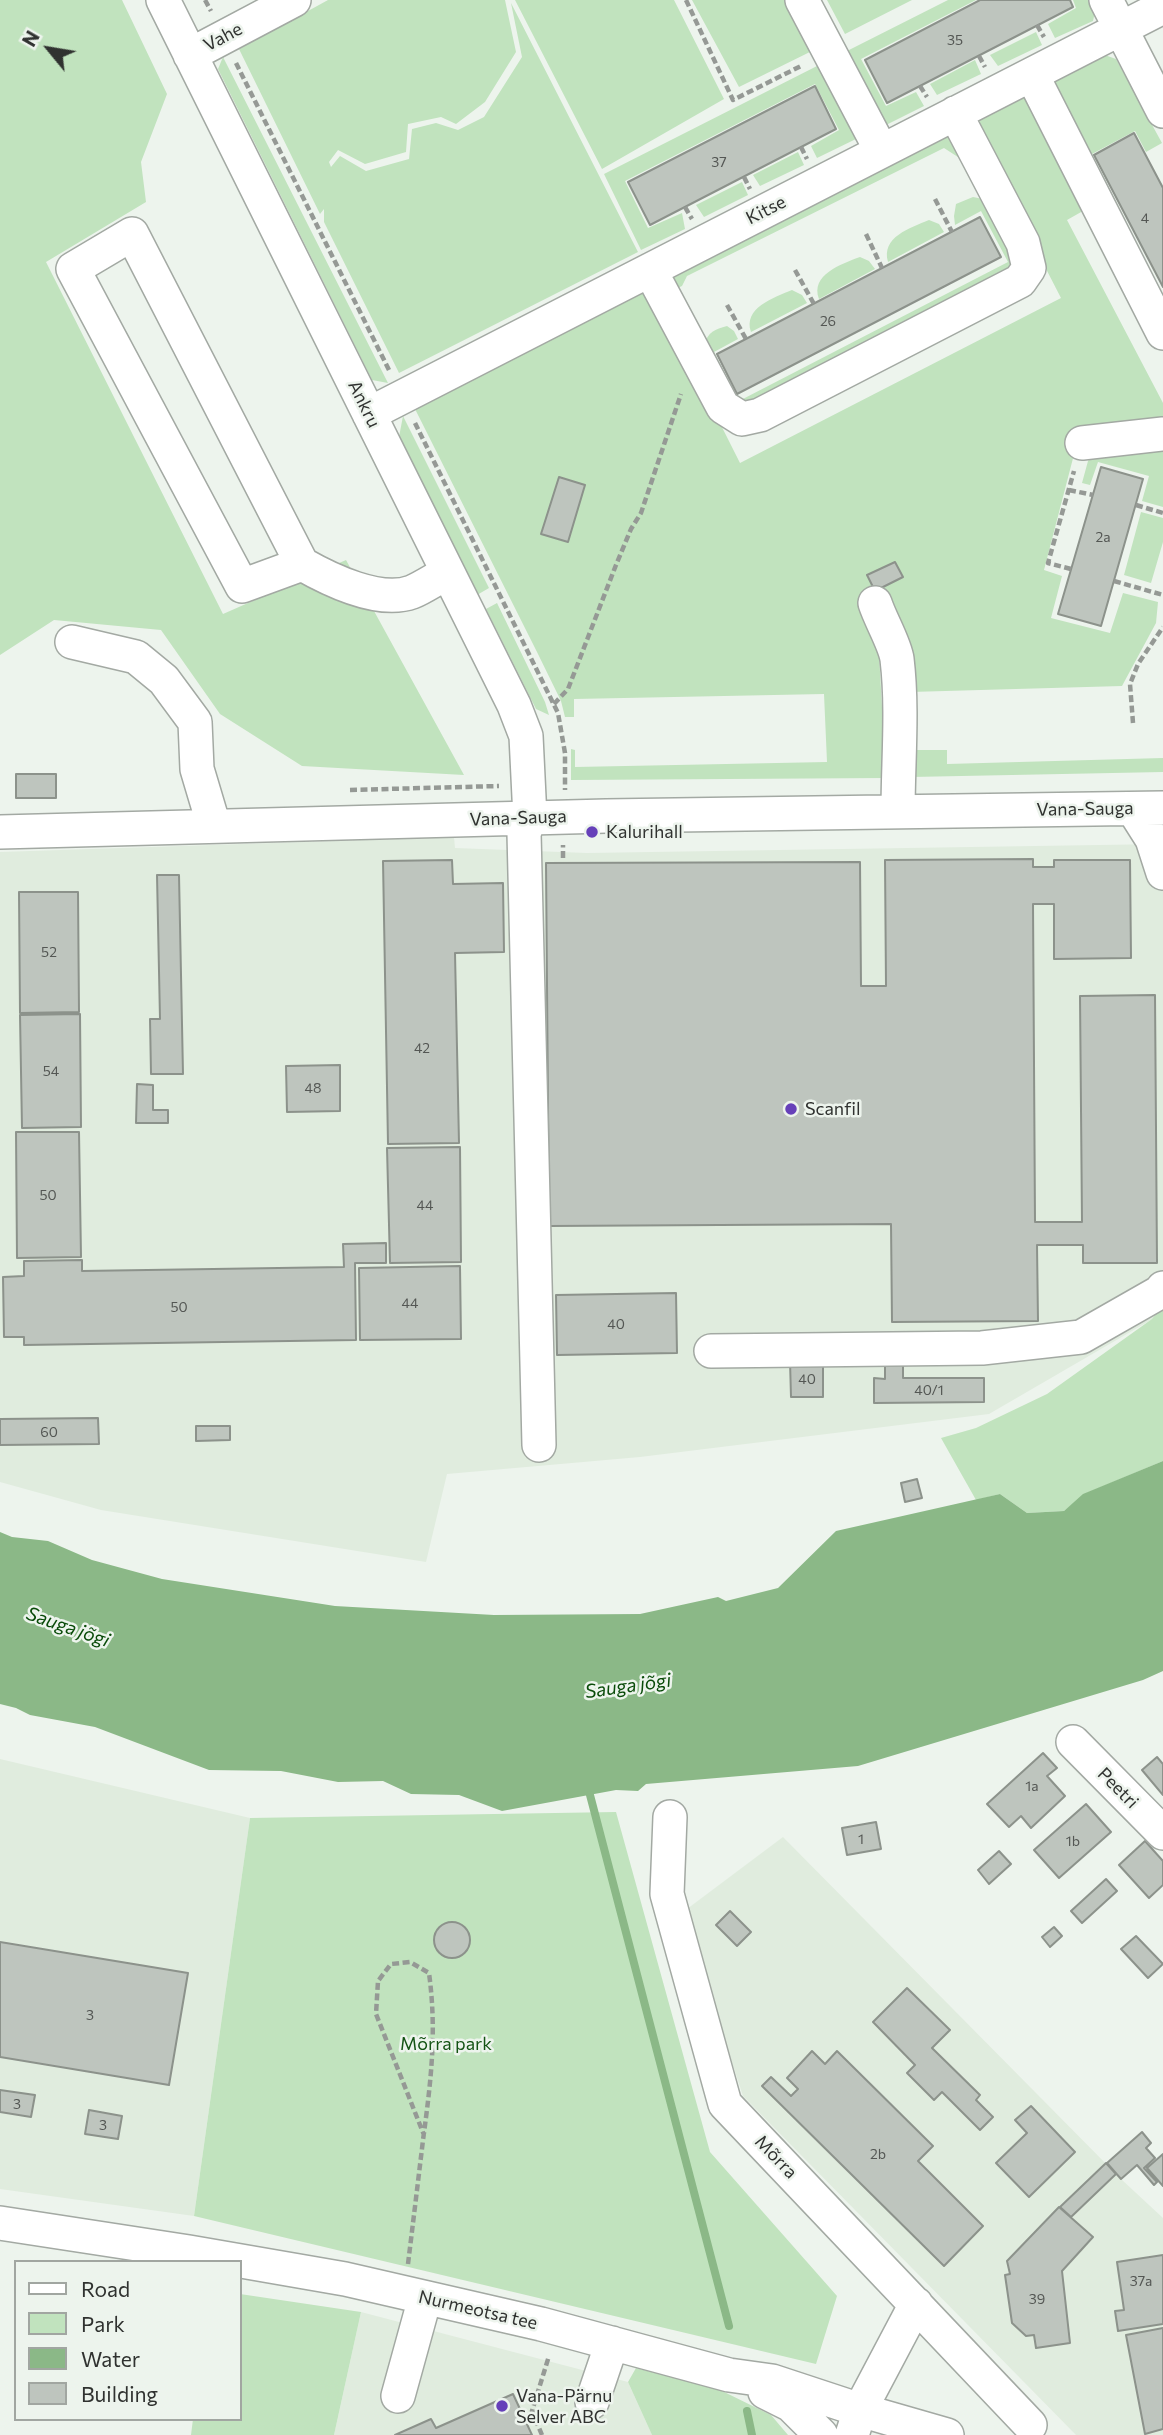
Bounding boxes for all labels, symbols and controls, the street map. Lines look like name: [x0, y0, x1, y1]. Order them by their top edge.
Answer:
north arrow: [14, 14, 84, 84]
street label: Vahe: [200, 18, 246, 56]
text: N: [17, 26, 44, 50]
house number: 35: [947, 32, 963, 48]
house number: 37: [711, 154, 727, 170]
street label: Kitse: [742, 191, 790, 229]
house number: 4: [1141, 210, 1149, 226]
house number: 26: [820, 313, 836, 329]
street label: Ankru: [343, 377, 385, 431]
house number: 2a: [1095, 529, 1111, 545]
street label: Vana-Sauga: [1036, 797, 1134, 821]
street label: Vana-Sauga: [469, 806, 567, 830]
place label: Kalurihall: [606, 821, 683, 843]
marker: Kalurihall: [584, 824, 600, 840]
house number: 52: [41, 944, 57, 960]
house number: 42: [414, 1040, 430, 1056]
house number: 54: [43, 1063, 59, 1079]
house number: 48: [305, 1080, 321, 1096]
place label: Scanfil: [805, 1098, 860, 1120]
marker: Scanfil: [783, 1101, 799, 1117]
house number: 50: [39, 1187, 57, 1203]
house number: 44: [417, 1197, 433, 1213]
house number: 44: [402, 1295, 418, 1311]
house number: 50: [170, 1299, 188, 1315]
house number: 40: [607, 1316, 625, 1332]
house number: 40: [798, 1371, 816, 1387]
house number: 40/1: [914, 1382, 944, 1398]
house number: 60: [40, 1424, 58, 1440]
water label: Sauga jõgi: [23, 1602, 113, 1652]
water label: Sauga jõgi: [583, 1669, 673, 1703]
street label: Peetri: [1093, 1763, 1143, 1813]
house number: 1a: [1025, 1778, 1039, 1794]
house number: 1: [858, 1831, 864, 1847]
house number: 1b: [1066, 1833, 1080, 1849]
house number: 3: [86, 2007, 94, 2023]
park label: Mõrra park: [400, 2033, 492, 2055]
house number: 3: [13, 2096, 21, 2112]
house number: 3: [99, 2117, 107, 2133]
street label: Mõrra: [750, 2131, 802, 2183]
house number: 2b: [870, 2146, 886, 2162]
legend: [14, 2260, 242, 2421]
house number: 37a: [1130, 2273, 1152, 2289]
text: Road: [81, 2276, 130, 2301]
street label: Nurmeotsa tee: [416, 2286, 540, 2334]
house number: 39: [1029, 2291, 1045, 2307]
text: Park: [81, 2311, 125, 2336]
text: Water: [81, 2346, 140, 2371]
text: Building: [81, 2381, 158, 2406]
place label: Vana-Pärnu Selver ABC: [516, 2385, 612, 2428]
marker: Vana-Pärnu Selver ABC: [494, 2398, 510, 2414]

